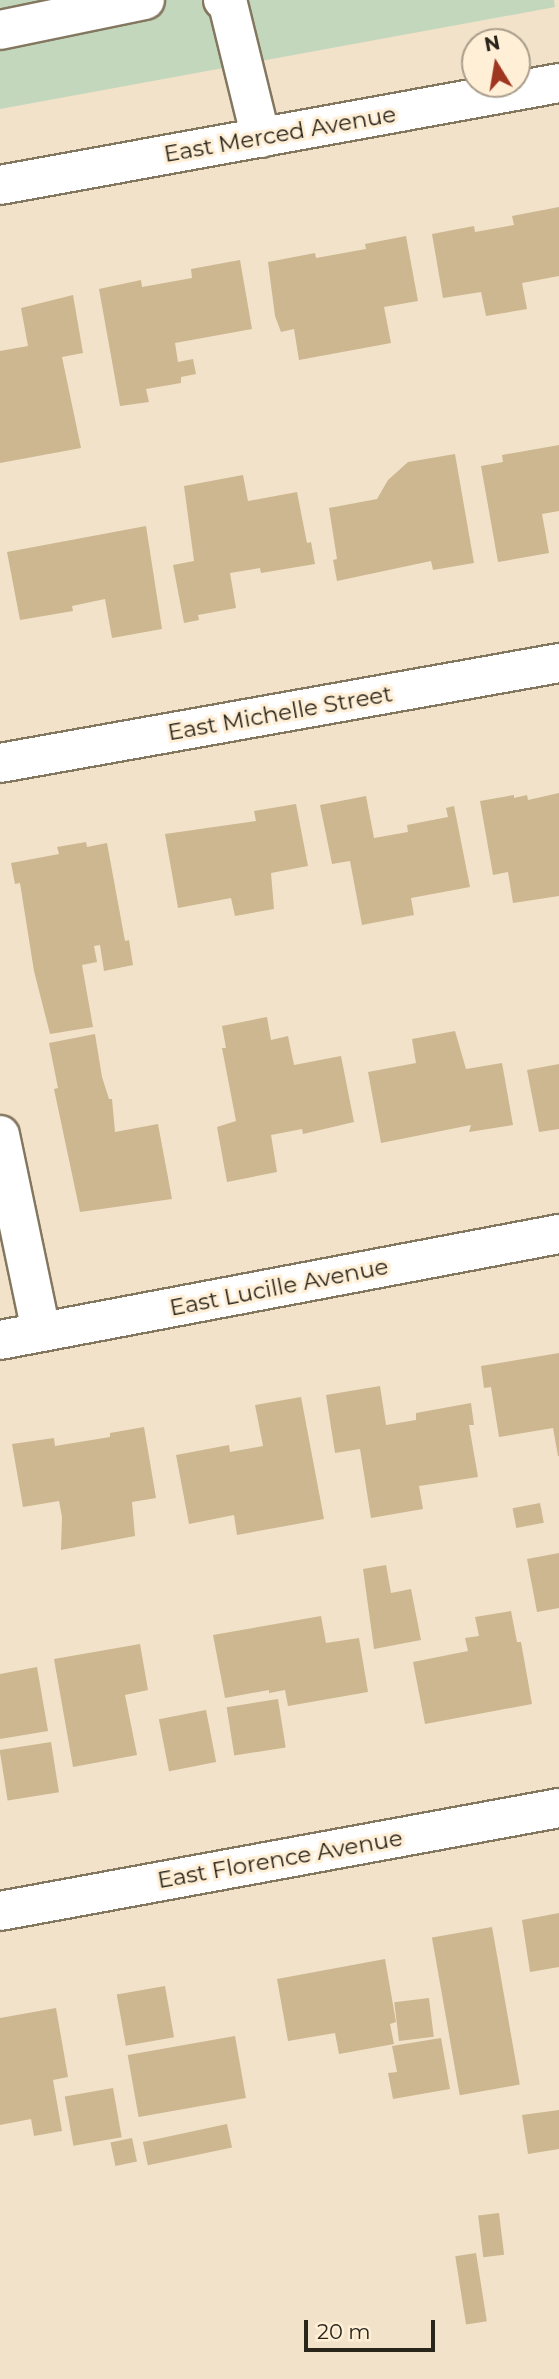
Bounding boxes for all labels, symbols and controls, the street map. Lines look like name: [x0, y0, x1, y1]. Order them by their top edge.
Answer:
north arrow: [461, 28, 531, 98]
text: N: [483, 31, 502, 57]
street label: East Merced Avenue: [162, 100, 398, 168]
street label: East Michelle Street: [166, 680, 394, 746]
street label: East Lucille Avenue: [167, 1252, 391, 1322]
street label: East Florence Avenue: [155, 1824, 405, 1894]
scale bar: [307, 2306, 438, 2350]
text: 20 m: [317, 2319, 371, 2344]

